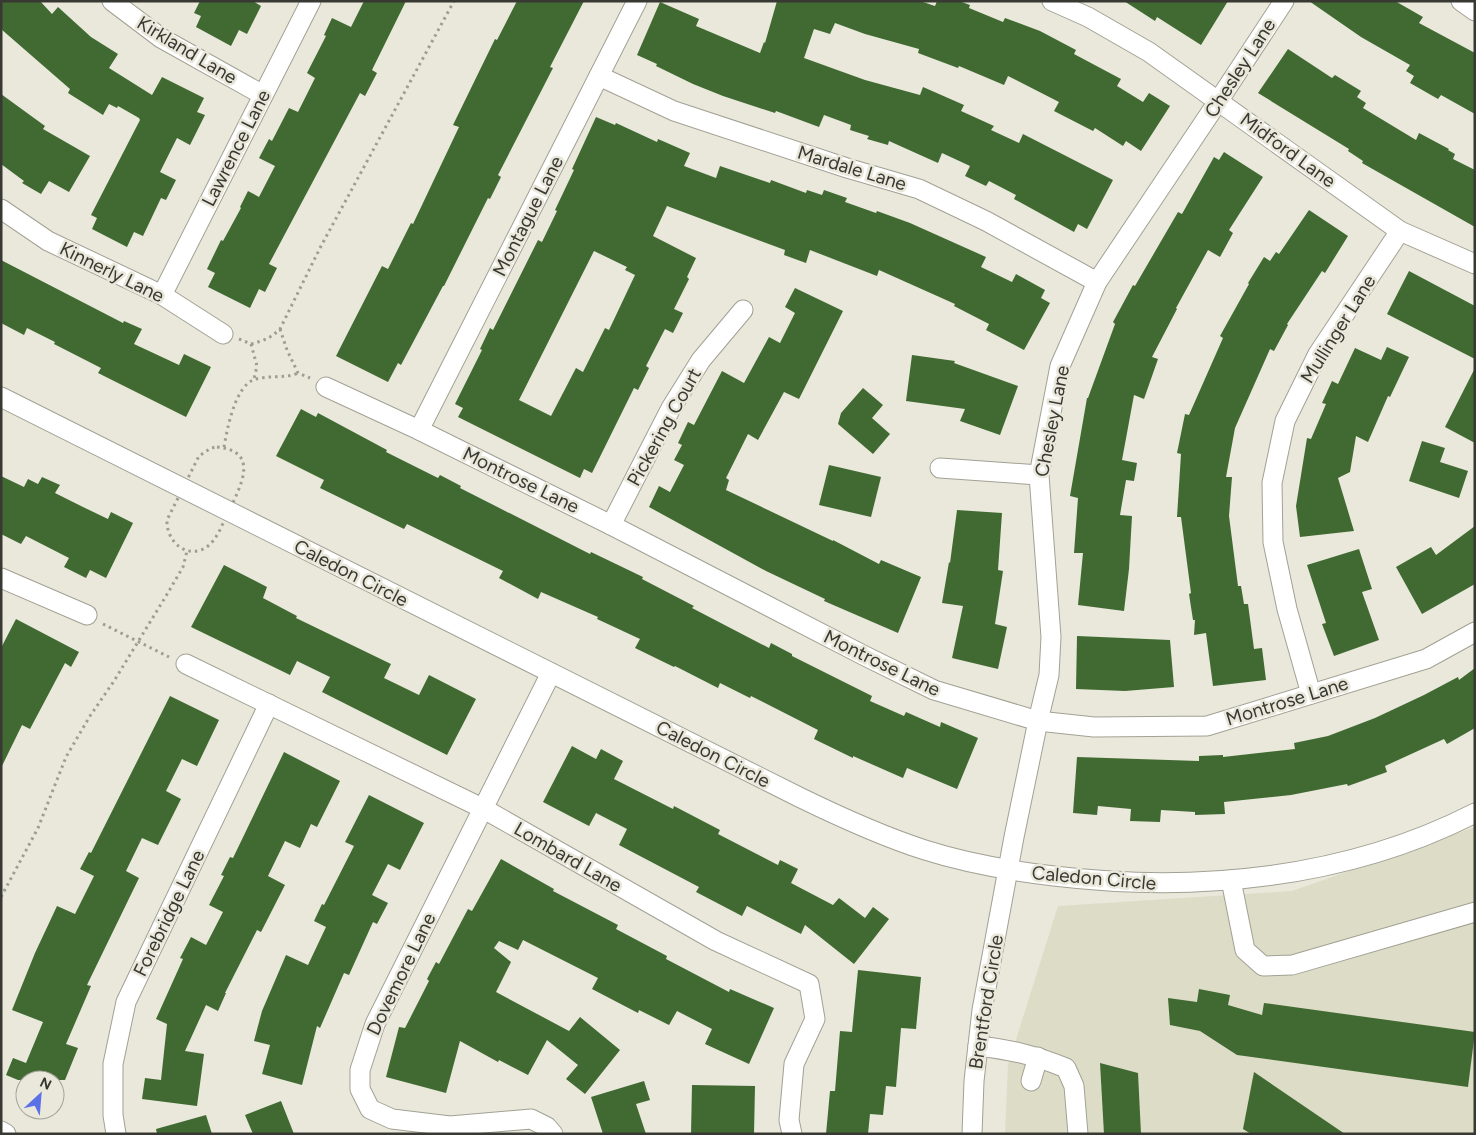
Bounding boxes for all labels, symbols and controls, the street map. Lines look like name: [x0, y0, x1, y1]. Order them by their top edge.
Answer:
street label: Kirkland Lane: [133, 11, 241, 89]
street label: Chesley Lane: [1200, 14, 1280, 122]
street label: Lawrence Lane: [197, 86, 275, 210]
street label: Midford Lane: [1236, 108, 1340, 192]
street label: Mardale Lane: [795, 141, 909, 195]
street label: Montague Lane: [488, 152, 568, 280]
street label: Kinnerly Lane: [56, 237, 168, 307]
street label: Mullinger Lane: [1296, 271, 1380, 387]
street label: Chesley Lane: [1030, 363, 1074, 479]
street label: Pickering Court: [622, 364, 706, 490]
street label: Montrose Lane: [459, 442, 583, 518]
street label: Caledon Circle: [290, 534, 412, 612]
street label: Montrose Lane: [820, 625, 944, 701]
street label: Montrose Lane: [1223, 671, 1351, 731]
street label: Caledon Circle: [652, 715, 774, 793]
street label: Lombard Lane: [510, 817, 626, 897]
street label: Forebridge Lane: [128, 846, 210, 980]
street label: Caledon Circle: [1031, 861, 1157, 895]
street label: Dovemore Lane: [361, 909, 441, 1039]
street label: Brentford Circle: [964, 933, 1008, 1071]
north arrow: [15, 1070, 65, 1120]
text: N: [37, 1074, 54, 1094]

